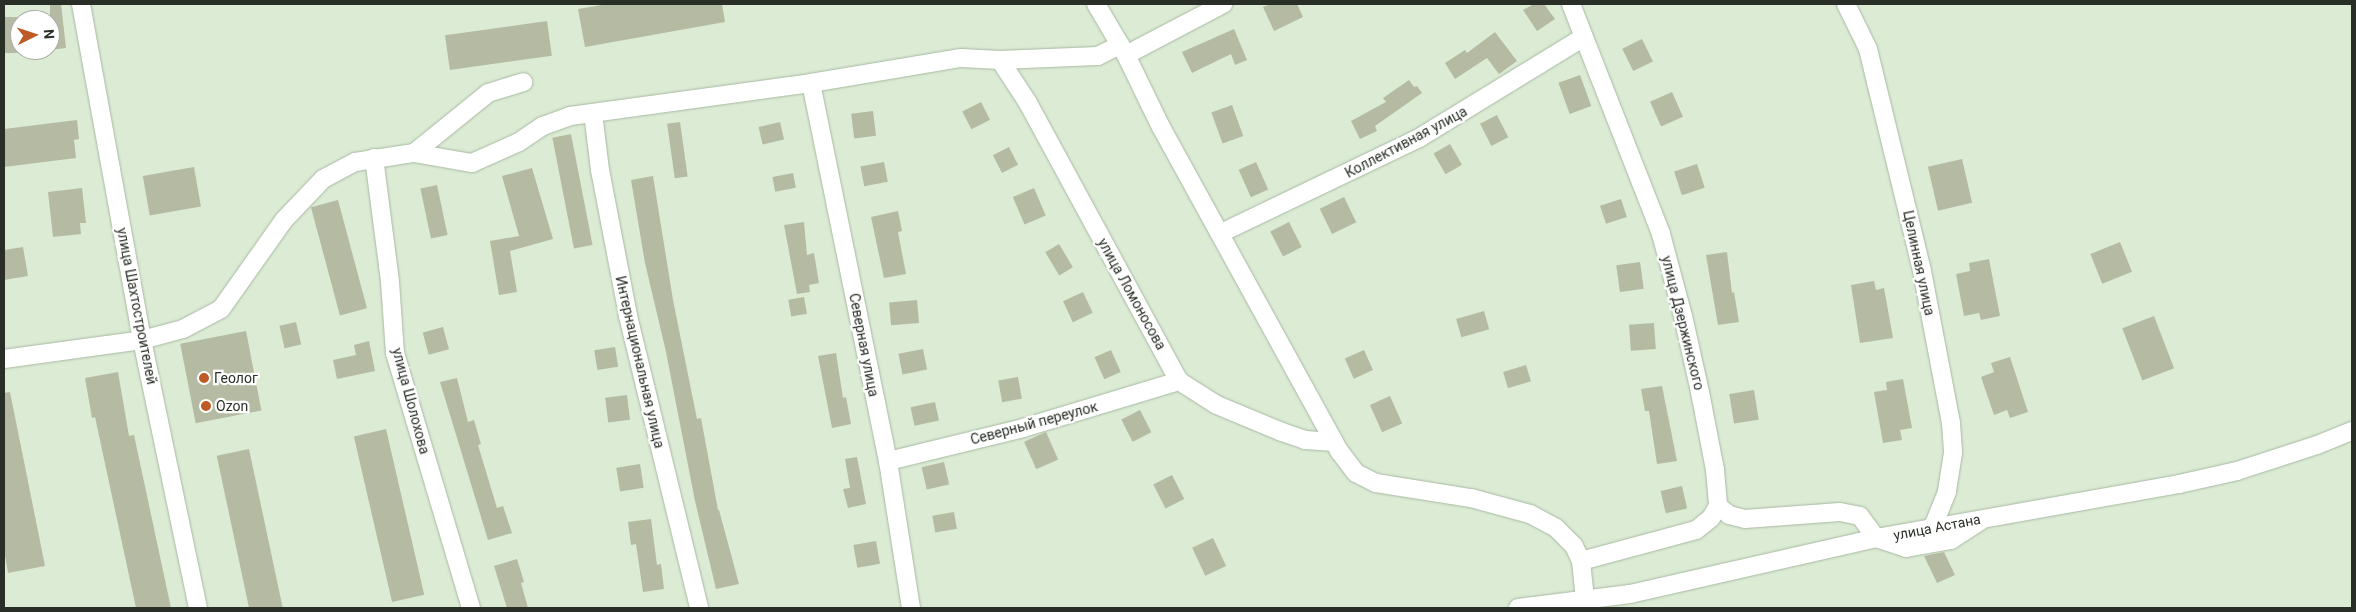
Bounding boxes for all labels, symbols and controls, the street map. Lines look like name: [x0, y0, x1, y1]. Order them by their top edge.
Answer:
north arrow: [10, 10, 60, 60]
text: N: [41, 29, 57, 40]
street label: Коллективная улица: [1342, 103, 1470, 181]
street label: Целинная улица: [1900, 209, 1938, 317]
street label: улица Шахтостроителей: [114, 226, 160, 386]
street label: улица Ломоносова: [1094, 235, 1170, 353]
street label: улица Дзержинского: [1658, 254, 1708, 392]
street label: Интернациональная улица: [612, 274, 668, 450]
street label: Северная улица: [846, 292, 882, 398]
street label: улица Шолохова: [389, 346, 433, 456]
place label: Геолог: [214, 370, 258, 386]
marker: Геолог: [198, 372, 210, 384]
place label: Ozon: [216, 398, 248, 414]
street label: Северный переулок: [969, 398, 1099, 448]
marker: Ozon: [200, 400, 212, 412]
street label: улица Астана: [1892, 510, 1982, 544]

